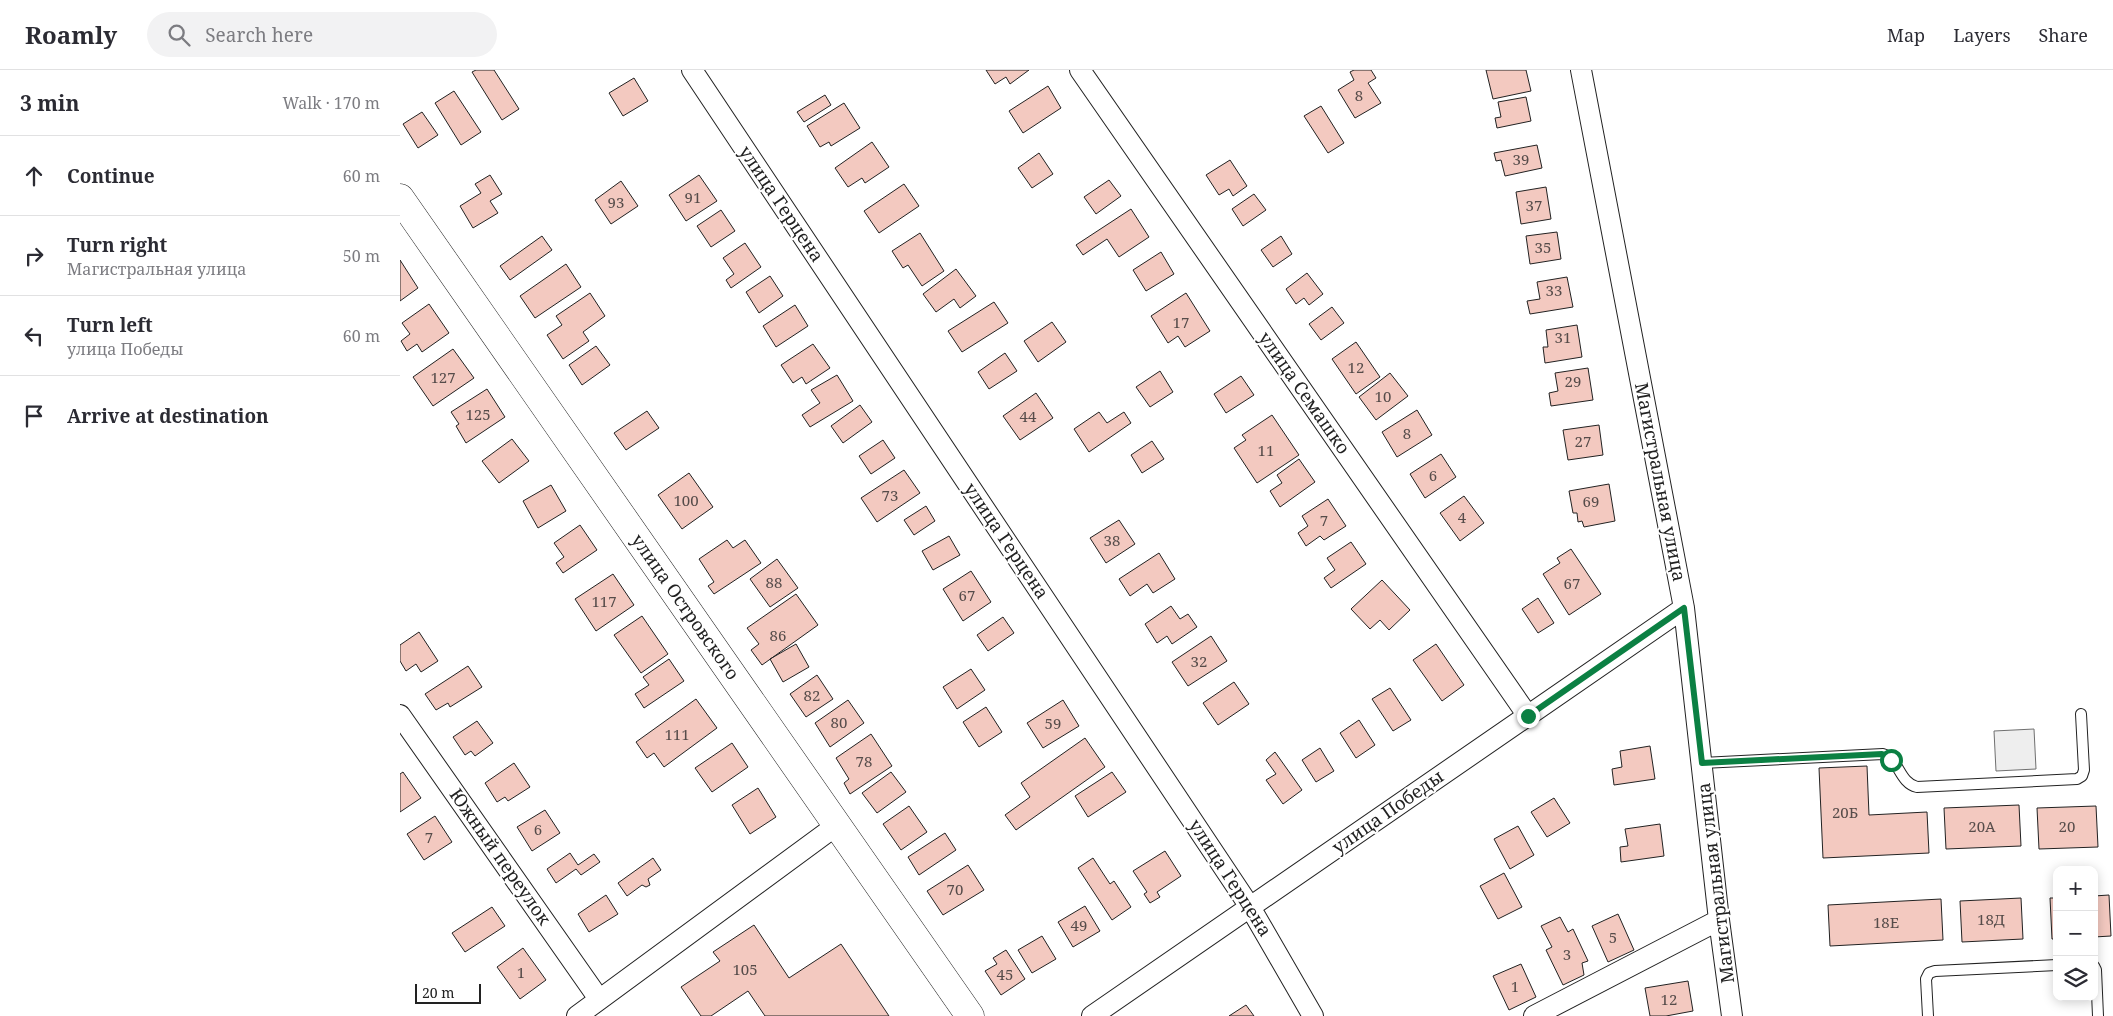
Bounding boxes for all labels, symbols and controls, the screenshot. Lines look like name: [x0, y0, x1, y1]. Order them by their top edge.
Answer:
search box: [147, 12, 497, 57]
text: Roamly: [25, 18, 117, 51]
icon: search: [165, 21, 193, 49]
text: Search here: [205, 22, 313, 48]
text: Map: [1887, 23, 1925, 47]
text: Layers: [1953, 23, 2011, 47]
text: Share: [2039, 23, 2088, 47]
house number: 8: [1355, 85, 1363, 105]
text: 3 min: [20, 89, 79, 117]
text: Walk · 170 m: [283, 92, 380, 114]
street label: улица Герцена: [734, 141, 830, 266]
house number: 39: [1513, 149, 1529, 169]
icon: ahead: [20, 162, 48, 190]
text: Continue: [67, 163, 155, 189]
text: 60 m: [343, 165, 380, 187]
house number: 91: [685, 187, 701, 207]
house number: 93: [608, 192, 624, 212]
house number: 37: [1526, 195, 1542, 215]
text: Turn right: [67, 232, 167, 258]
house number: 35: [1535, 237, 1551, 257]
icon: right: [20, 242, 48, 270]
text: 50 m: [343, 245, 380, 267]
text: Магистральная улица: [67, 258, 246, 280]
house number: 33: [1546, 280, 1562, 300]
text: Turn left: [67, 312, 153, 338]
house number: 17: [1173, 312, 1189, 332]
icon: left: [20, 322, 48, 350]
text: 60 m: [343, 325, 380, 347]
street label: улица Семашко: [1254, 327, 1356, 458]
house number: 31: [1555, 327, 1571, 347]
text: улица Победы: [67, 338, 183, 360]
house number: 12: [1348, 357, 1364, 377]
house number: 127: [430, 367, 456, 387]
house number: 29: [1565, 371, 1581, 391]
street label: Магистральная улица: [1630, 380, 1692, 583]
house number: 10: [1375, 386, 1391, 406]
icon: arrive: [20, 402, 48, 430]
text: Arrive at destination: [67, 403, 269, 429]
house number: 125: [465, 404, 491, 424]
house number: 44: [1020, 406, 1037, 426]
house number: 8: [1403, 423, 1411, 443]
house number: 27: [1575, 431, 1591, 451]
house number: 11: [1258, 440, 1274, 460]
house number: 6: [1429, 465, 1437, 485]
street label: улица Герцена: [959, 478, 1055, 603]
house number: 73: [882, 485, 898, 505]
house number: 100: [673, 490, 699, 510]
house number: 69: [1583, 491, 1599, 511]
house number: 4: [1458, 507, 1467, 527]
house number: 7: [1320, 510, 1328, 530]
street label: улица Островского: [626, 529, 745, 684]
house number: 38: [1104, 530, 1120, 550]
house number: 88: [766, 572, 782, 592]
house number: 67: [1564, 573, 1580, 593]
house number: 67: [959, 585, 975, 605]
house number: 117: [591, 591, 617, 611]
house number: 86: [770, 625, 786, 645]
house number: 32: [1191, 651, 1207, 671]
house number: 82: [804, 685, 820, 705]
route end: [1517, 705, 1540, 728]
house number: 80: [831, 712, 847, 732]
house number: 59: [1045, 713, 1061, 733]
house number: 111: [664, 724, 690, 744]
route start: [1880, 749, 1903, 772]
house number: 78: [856, 751, 872, 771]
street label: улица Победы: [1327, 764, 1448, 859]
street label: Магистральная улица: [1691, 782, 1739, 985]
street label: Южный переулок: [445, 783, 557, 930]
house number: 20Б: [1832, 802, 1858, 822]
street label: улица Герцена: [1184, 814, 1278, 941]
house number: 20А: [1968, 816, 1996, 836]
house number: 20: [2059, 816, 2075, 836]
house number: 6: [534, 819, 542, 839]
house number: 7: [425, 827, 433, 847]
map controls: [2053, 866, 2098, 1001]
button: +: [2053, 866, 2098, 911]
house number: 70: [947, 879, 963, 899]
house number: 18Д: [1977, 909, 2005, 929]
button: −: [2053, 911, 2098, 956]
house number: 18Е: [1873, 912, 1899, 932]
house number: 49: [1071, 915, 1087, 935]
house number: 5: [1609, 927, 1617, 947]
house number: 3: [1563, 944, 1571, 964]
button: layers: [2053, 956, 2098, 1001]
house number: 105: [732, 959, 758, 979]
house number: 1: [517, 962, 525, 982]
house number: 45: [997, 964, 1013, 984]
house number: 1: [1511, 976, 1519, 996]
scale bar: [415, 981, 481, 1004]
text: 20 m: [422, 983, 455, 1002]
house number: 12: [1661, 989, 1677, 1009]

